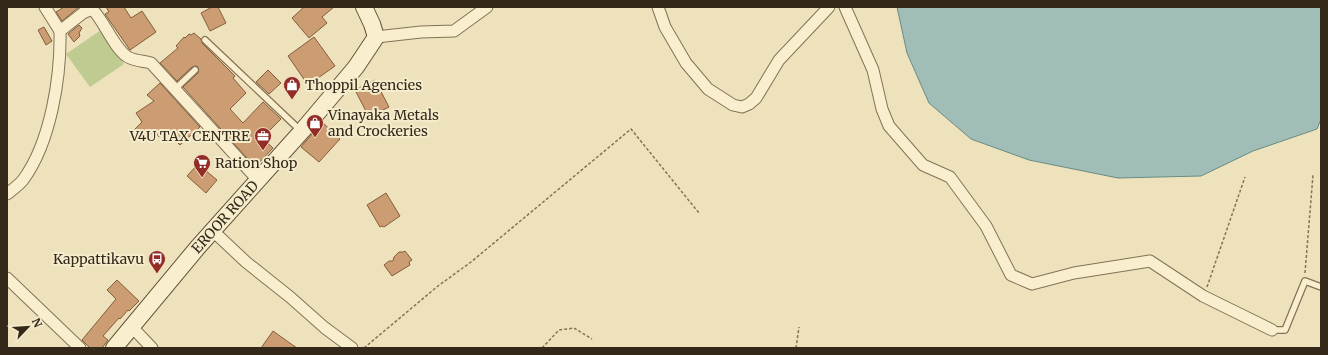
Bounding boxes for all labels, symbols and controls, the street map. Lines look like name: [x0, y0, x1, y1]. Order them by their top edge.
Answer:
shop icon: Thoppil Agencies: [282, 75, 302, 100]
place label: Thoppil Agencies: [305, 76, 422, 94]
place label: Vinayaka Metals and Crockeries: [327, 106, 439, 140]
shop icon: Vinayaka Metals and Crockeries: [305, 113, 325, 138]
office icon: V4U TAX CENTRE: [253, 126, 273, 151]
place label: V4U TAX CENTRE: [129, 127, 250, 145]
supermarket icon: Ration Shop: [192, 153, 212, 178]
place label: Ration Shop: [215, 154, 298, 172]
street label: EROOR ROAD: [188, 177, 263, 257]
bus stop icon: Kappattikavu: [147, 249, 167, 274]
place label: Kappattikavu: [53, 250, 144, 268]
north arrow: [8, 307, 48, 347]
text: N: [29, 316, 45, 330]

